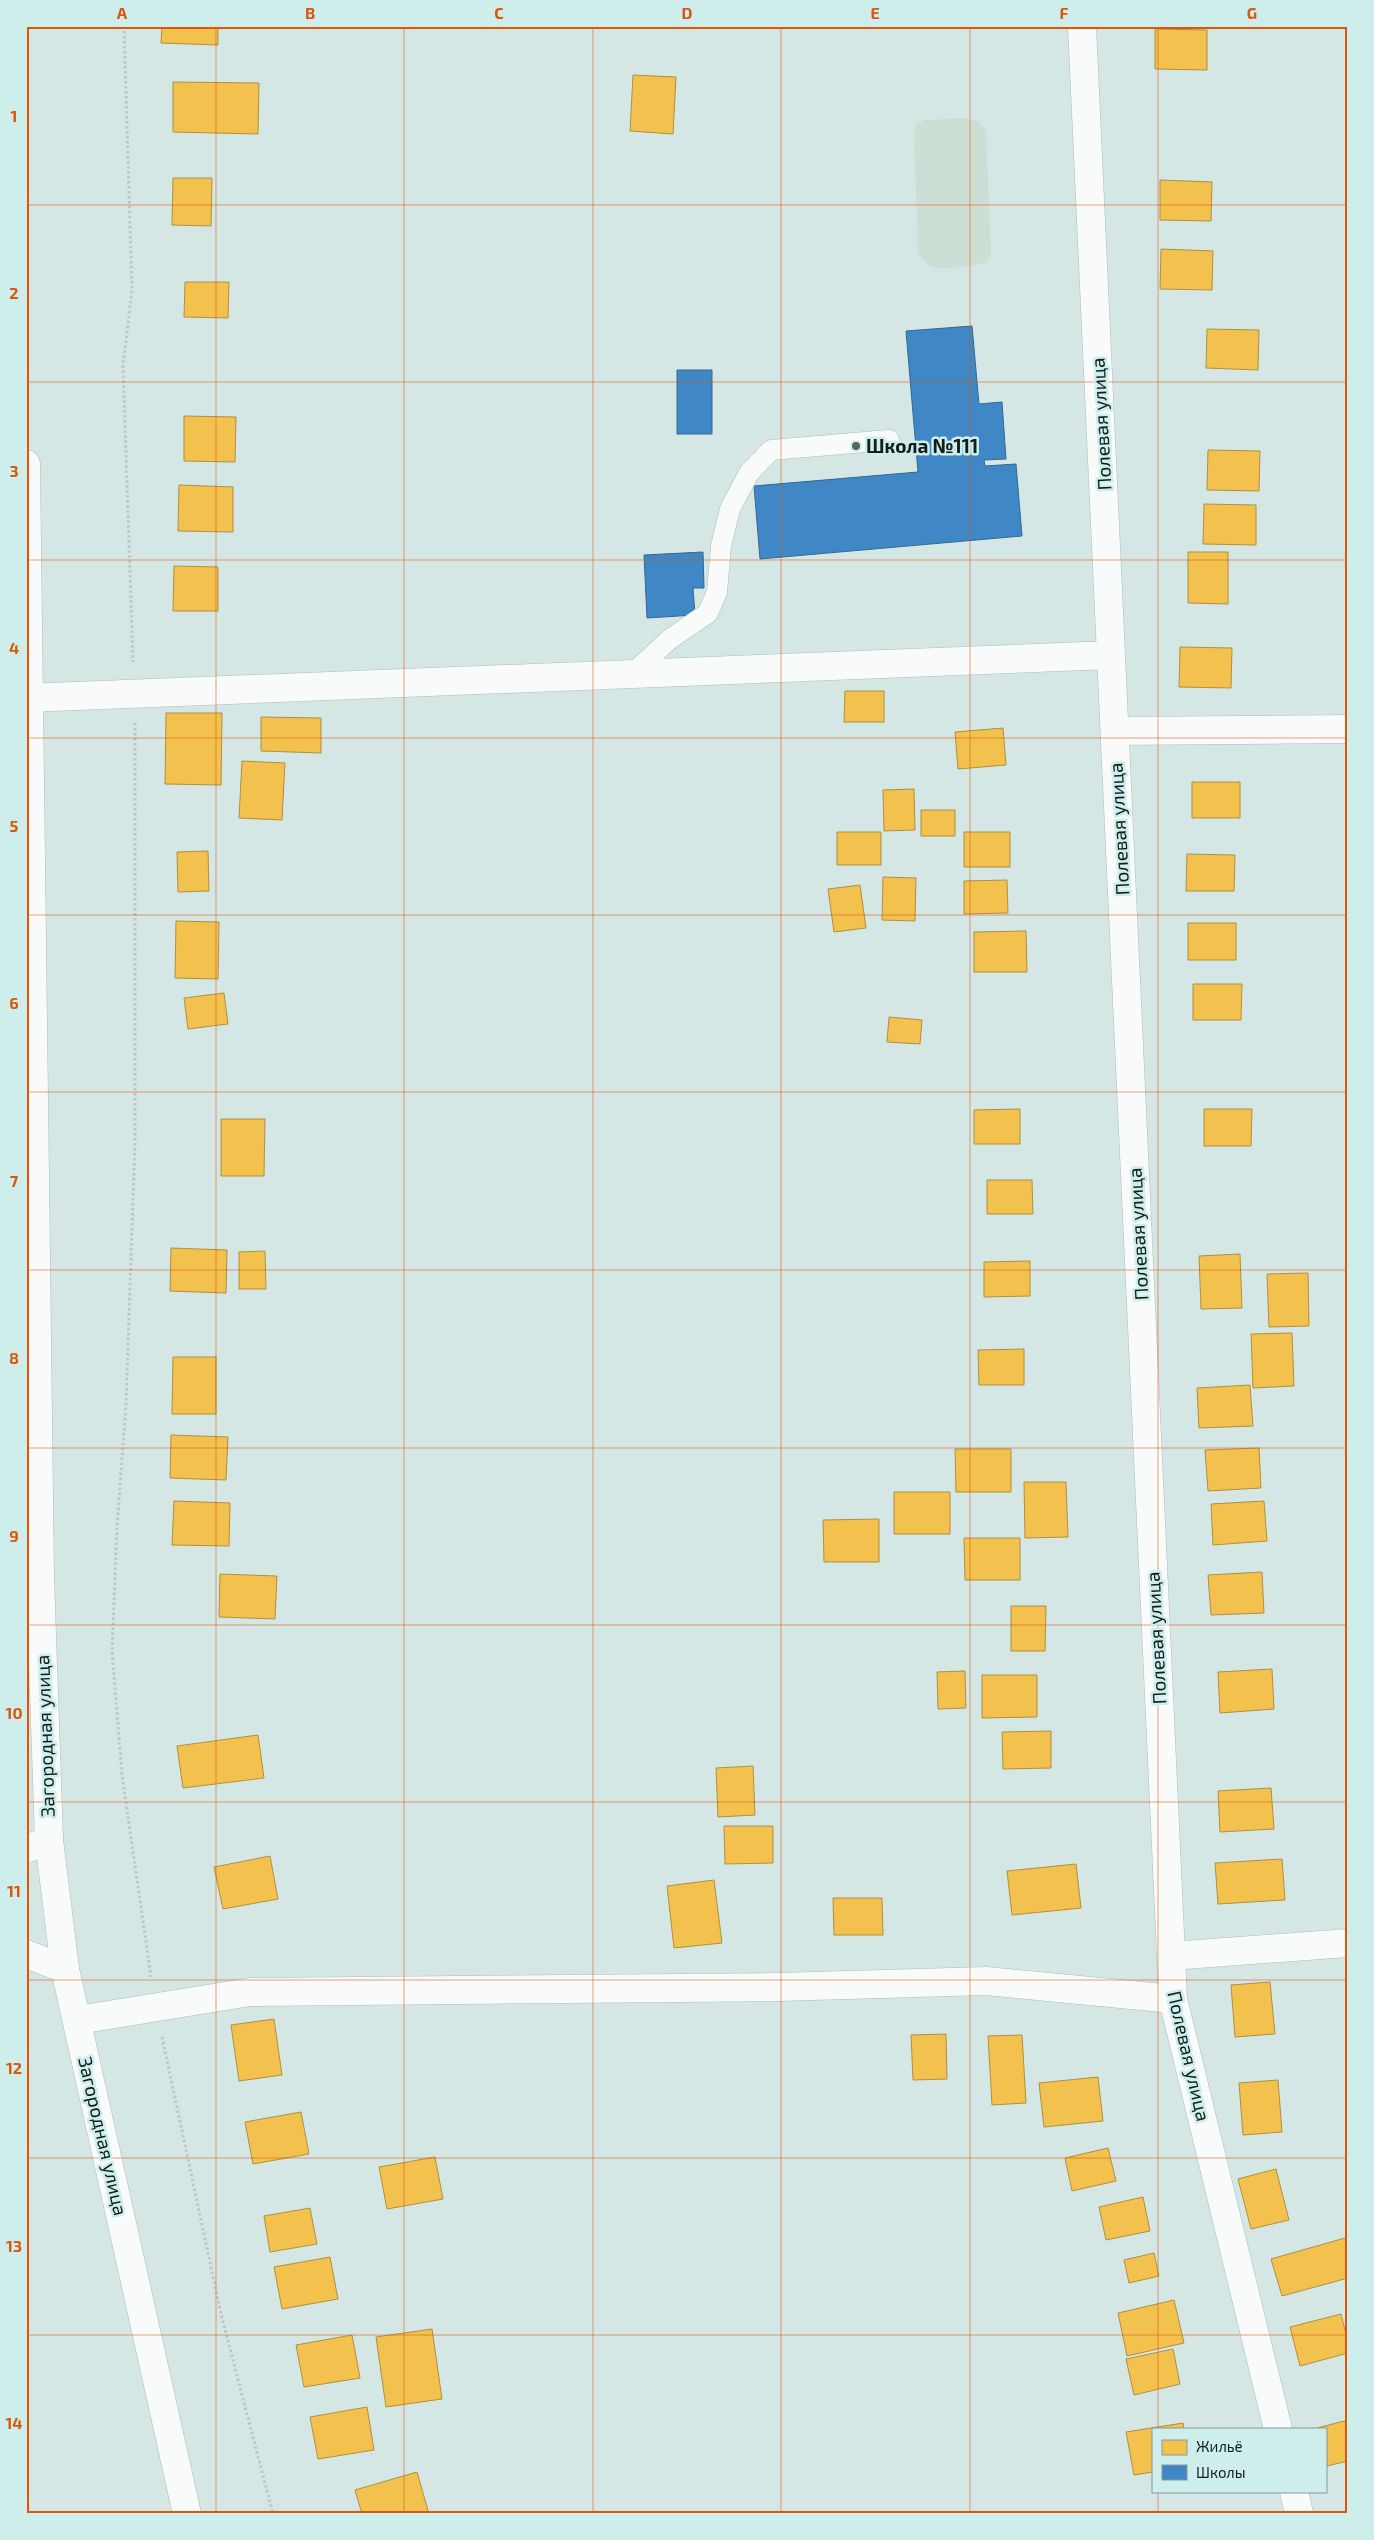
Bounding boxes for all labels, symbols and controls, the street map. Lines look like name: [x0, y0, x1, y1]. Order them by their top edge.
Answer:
text: A: [117, 3, 128, 22]
text: B: [305, 3, 315, 22]
text: C: [494, 3, 504, 22]
text: D: [682, 3, 693, 22]
text: E: [870, 3, 880, 22]
text: F: [1060, 3, 1069, 22]
text: G: [1247, 3, 1257, 22]
text: 1: [11, 106, 17, 125]
text: 2: [9, 283, 19, 302]
street label: Полевая улица: [1086, 357, 1116, 491]
place label: Школа №111: [866, 434, 978, 457]
marker: Школа №111: [850, 440, 862, 452]
text: 3: [9, 461, 19, 480]
text: 4: [9, 638, 19, 657]
street label: Полевая улица: [1104, 762, 1134, 896]
text: 5: [10, 816, 19, 835]
text: 6: [9, 993, 19, 1012]
street label: Полевая улица: [1123, 1167, 1153, 1301]
text: 7: [10, 1171, 19, 1190]
text: 8: [9, 1348, 19, 1367]
text: 9: [9, 1526, 19, 1545]
street label: Полевая улица: [1141, 1571, 1171, 1705]
street label: Загородная улица: [30, 1654, 60, 1818]
text: 10: [5, 1703, 23, 1722]
text: 11: [7, 1881, 21, 1900]
street label: Полевая улица: [1162, 1989, 1216, 2123]
street label: Загородная улица: [73, 2054, 133, 2218]
text: 12: [6, 2058, 22, 2077]
text: 13: [6, 2236, 22, 2255]
text: 14: [5, 2413, 23, 2432]
legend: [1152, 2428, 1326, 2492]
text: Жильё: [1196, 2437, 1243, 2455]
text: Школы: [1196, 2463, 1246, 2481]

